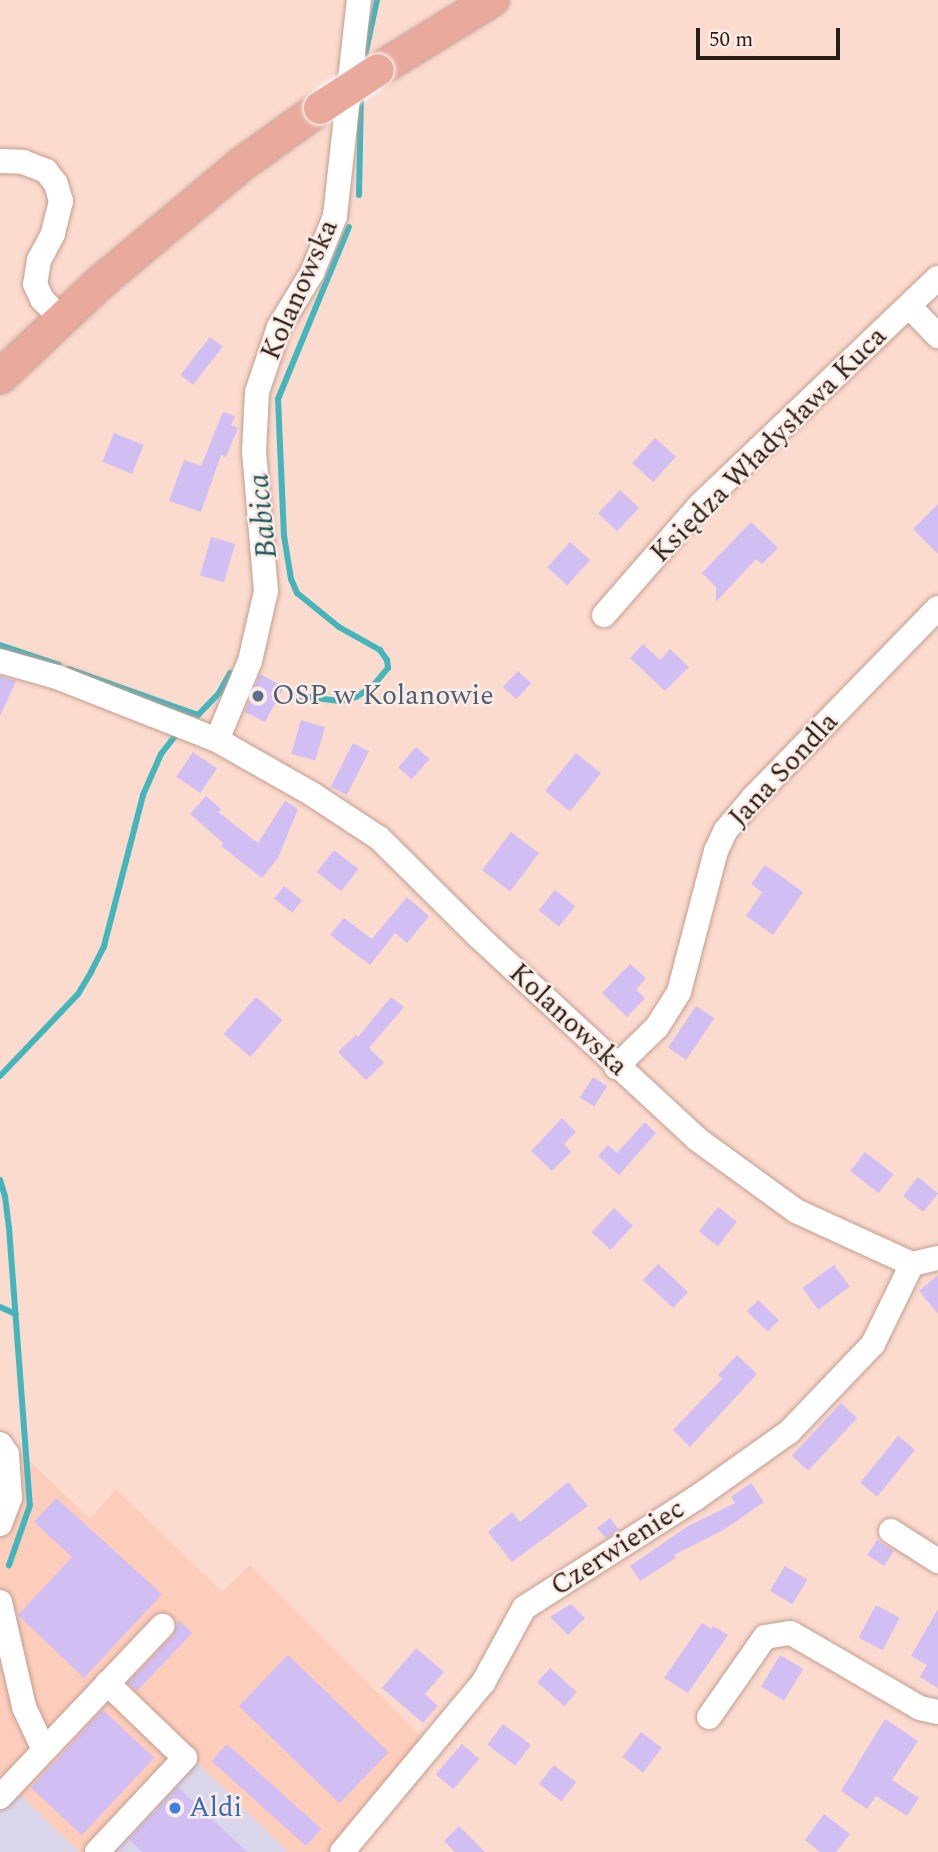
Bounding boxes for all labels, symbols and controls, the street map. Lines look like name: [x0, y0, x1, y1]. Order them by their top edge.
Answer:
scale bar: [700, 14, 844, 58]
text: 50 m: [709, 24, 753, 56]
street label: Kolanowska: [254, 215, 346, 365]
street label: Księdza Władysława Kuca: [644, 320, 894, 570]
water label: Babica: [241, 472, 285, 560]
place label: OSP w Kolanowie: [272, 679, 494, 713]
marker: OSP w Kolanowie: [250, 688, 266, 704]
street label: Jana Sondla: [722, 706, 846, 834]
street label: Kolanowska: [502, 957, 634, 1083]
street label: Czerwieniec: [545, 1492, 691, 1604]
place label: Aldi: [189, 1791, 242, 1825]
marker: Aldi: [167, 1800, 183, 1816]

